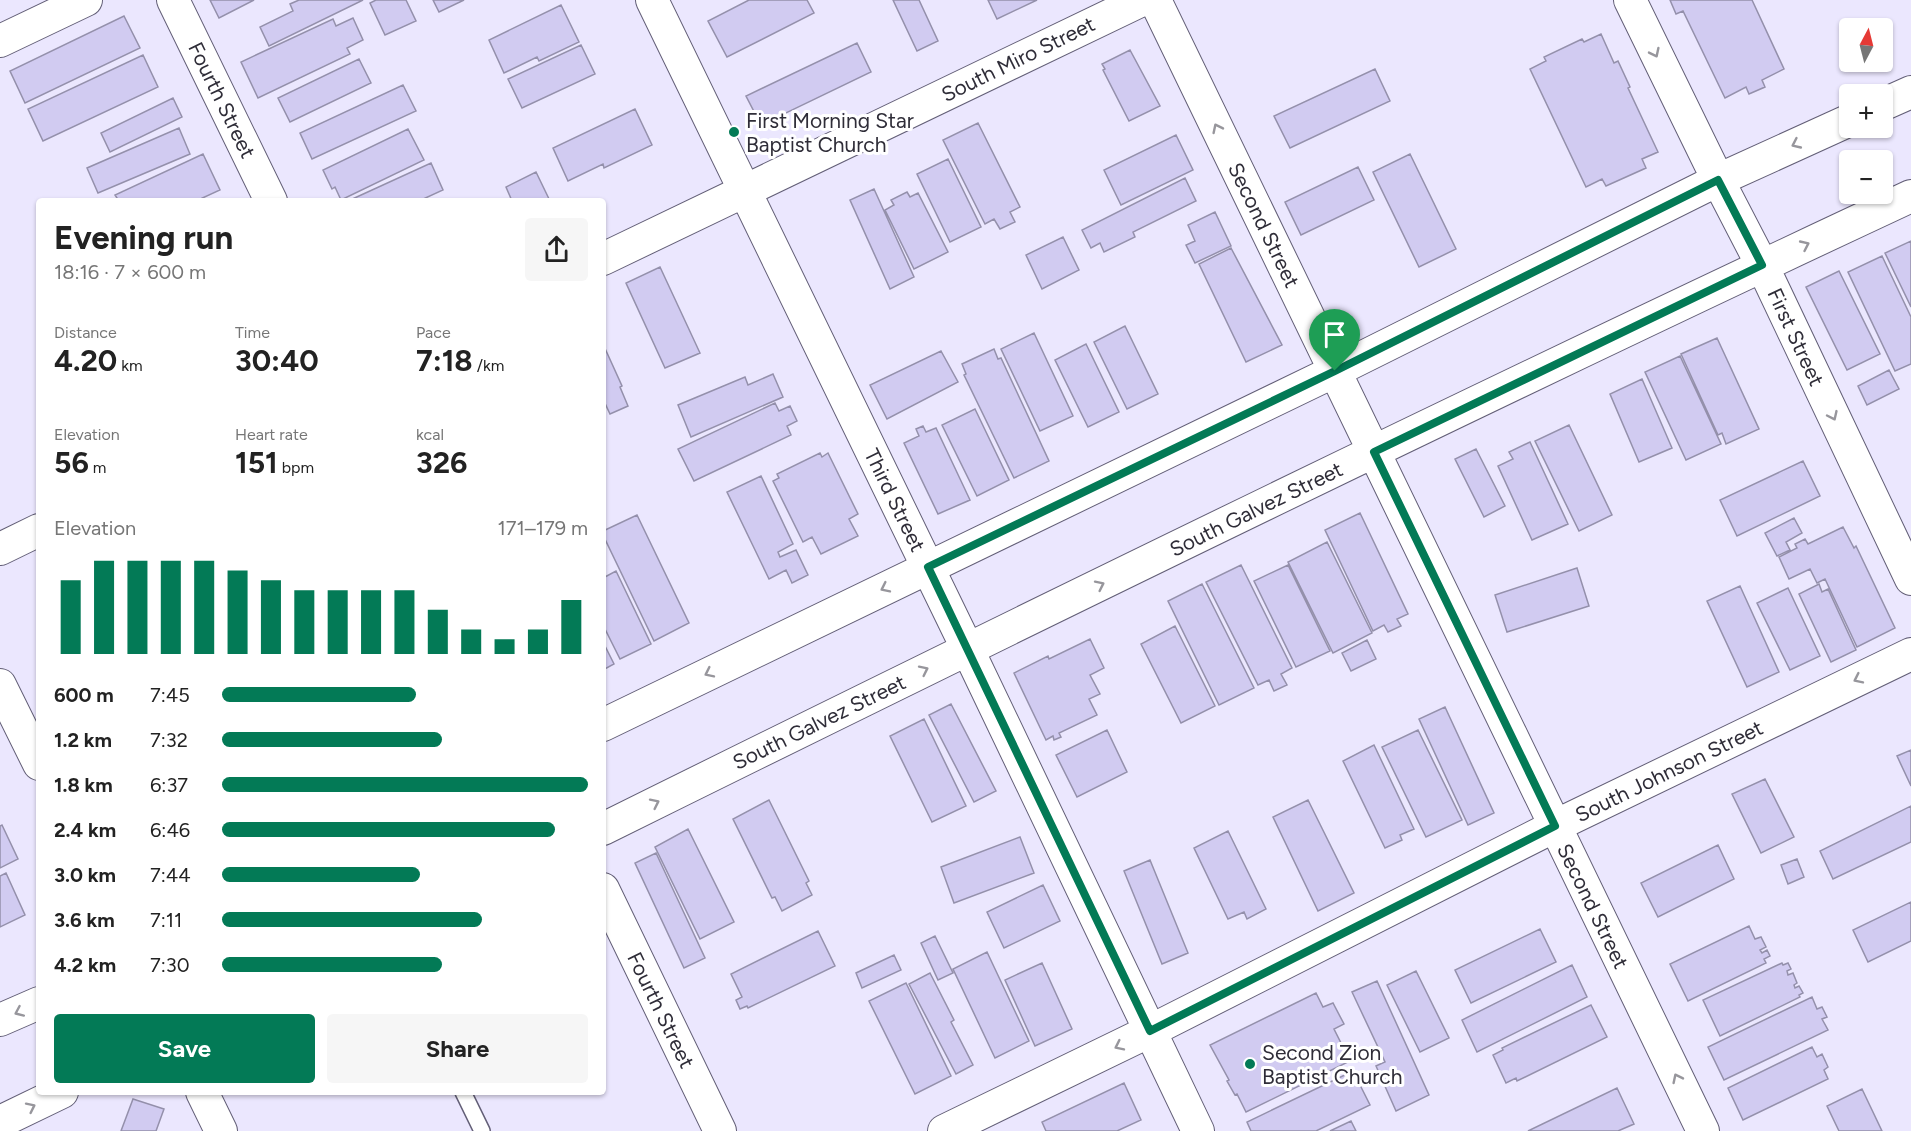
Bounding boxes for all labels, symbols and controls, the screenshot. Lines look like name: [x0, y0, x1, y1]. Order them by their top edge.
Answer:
street label: South Miro Street: [937, 11, 1099, 107]
north arrow: [1839, 18, 1893, 72]
map controls: [1839, 18, 1893, 204]
street label: Fourth Street: [183, 38, 261, 162]
one-way arrow: [1648, 46, 1660, 57]
button: +: [1839, 84, 1893, 138]
place label: First Morning Star Baptist Church: [746, 108, 914, 157]
one-way arrow: [1213, 123, 1225, 134]
marker: First Morning Star Baptist Church: [727, 125, 741, 139]
one-way arrow: [1792, 137, 1803, 149]
button: −: [1839, 150, 1893, 204]
street label: Second Street: [1223, 158, 1305, 292]
text: Evening run: [54, 218, 233, 257]
button: share: [525, 218, 588, 281]
one-way arrow: [1799, 240, 1810, 252]
text: 18:16 · 7 × 600 m: [54, 260, 206, 284]
street label: First Street: [1762, 284, 1830, 390]
pin: [1309, 309, 1360, 371]
icon: arrive: [1318, 318, 1351, 351]
text: Distance: [54, 323, 117, 342]
text: Time: [235, 323, 270, 342]
text: Pace: [416, 323, 451, 342]
text: 4.20: [54, 342, 117, 379]
text: 30:40: [235, 342, 319, 379]
text: 7:18: [416, 342, 473, 379]
text: km: [117, 356, 143, 375]
text: /km: [473, 356, 504, 375]
one-way arrow: [1826, 410, 1838, 421]
text: Elevation: [54, 425, 120, 444]
text: Heart rate: [235, 425, 308, 444]
text: kcal: [416, 425, 444, 444]
text: 56: [54, 444, 89, 481]
text: 151: [235, 444, 278, 481]
text: 326: [416, 444, 467, 481]
street label: Third Street: [859, 444, 931, 556]
street label: South Galvez Street: [1165, 456, 1347, 562]
text: m: [89, 458, 106, 477]
text: bpm: [278, 458, 314, 477]
text: Elevation: [54, 516, 136, 540]
text: 171–179 m: [497, 516, 588, 540]
one-way arrow: [1093, 580, 1104, 592]
one-way arrow: [880, 581, 891, 593]
one-way arrow: [918, 665, 929, 677]
one-way arrow: [705, 666, 716, 678]
street label: South Galvez Street: [728, 669, 910, 775]
one-way arrow: [1854, 672, 1865, 684]
text: 600 m: [54, 683, 114, 707]
text: 7:45: [150, 683, 190, 707]
street label: South Johnson Street: [1571, 715, 1767, 827]
text: 1.2 km: [54, 728, 112, 752]
text: 7:32: [150, 728, 188, 752]
text: 1.8 km: [54, 773, 113, 797]
text: 6:37: [150, 773, 188, 797]
one-way arrow: [649, 799, 660, 810]
text: 2.4 km: [54, 818, 116, 842]
text: 6:46: [150, 818, 190, 842]
street label: Second Street: [1552, 839, 1634, 973]
text: 3.0 km: [54, 863, 116, 887]
text: 7:44: [150, 863, 191, 887]
text: 3.6 km: [54, 908, 115, 932]
text: 7:11: [150, 908, 182, 932]
street label: Fourth Street: [622, 948, 700, 1072]
text: 4.2 km: [54, 953, 116, 977]
text: 7:30: [150, 953, 190, 977]
one-way arrow: [15, 1004, 26, 1016]
button: Save: [54, 1014, 315, 1083]
button: Share: [327, 1014, 588, 1083]
one-way arrow: [1115, 1039, 1126, 1051]
place label: Second Zion Baptist Church: [1262, 1040, 1402, 1089]
marker: Second Zion Baptist Church: [1243, 1057, 1257, 1071]
one-way arrow: [1673, 1074, 1684, 1085]
one-way arrow: [25, 1103, 36, 1114]

